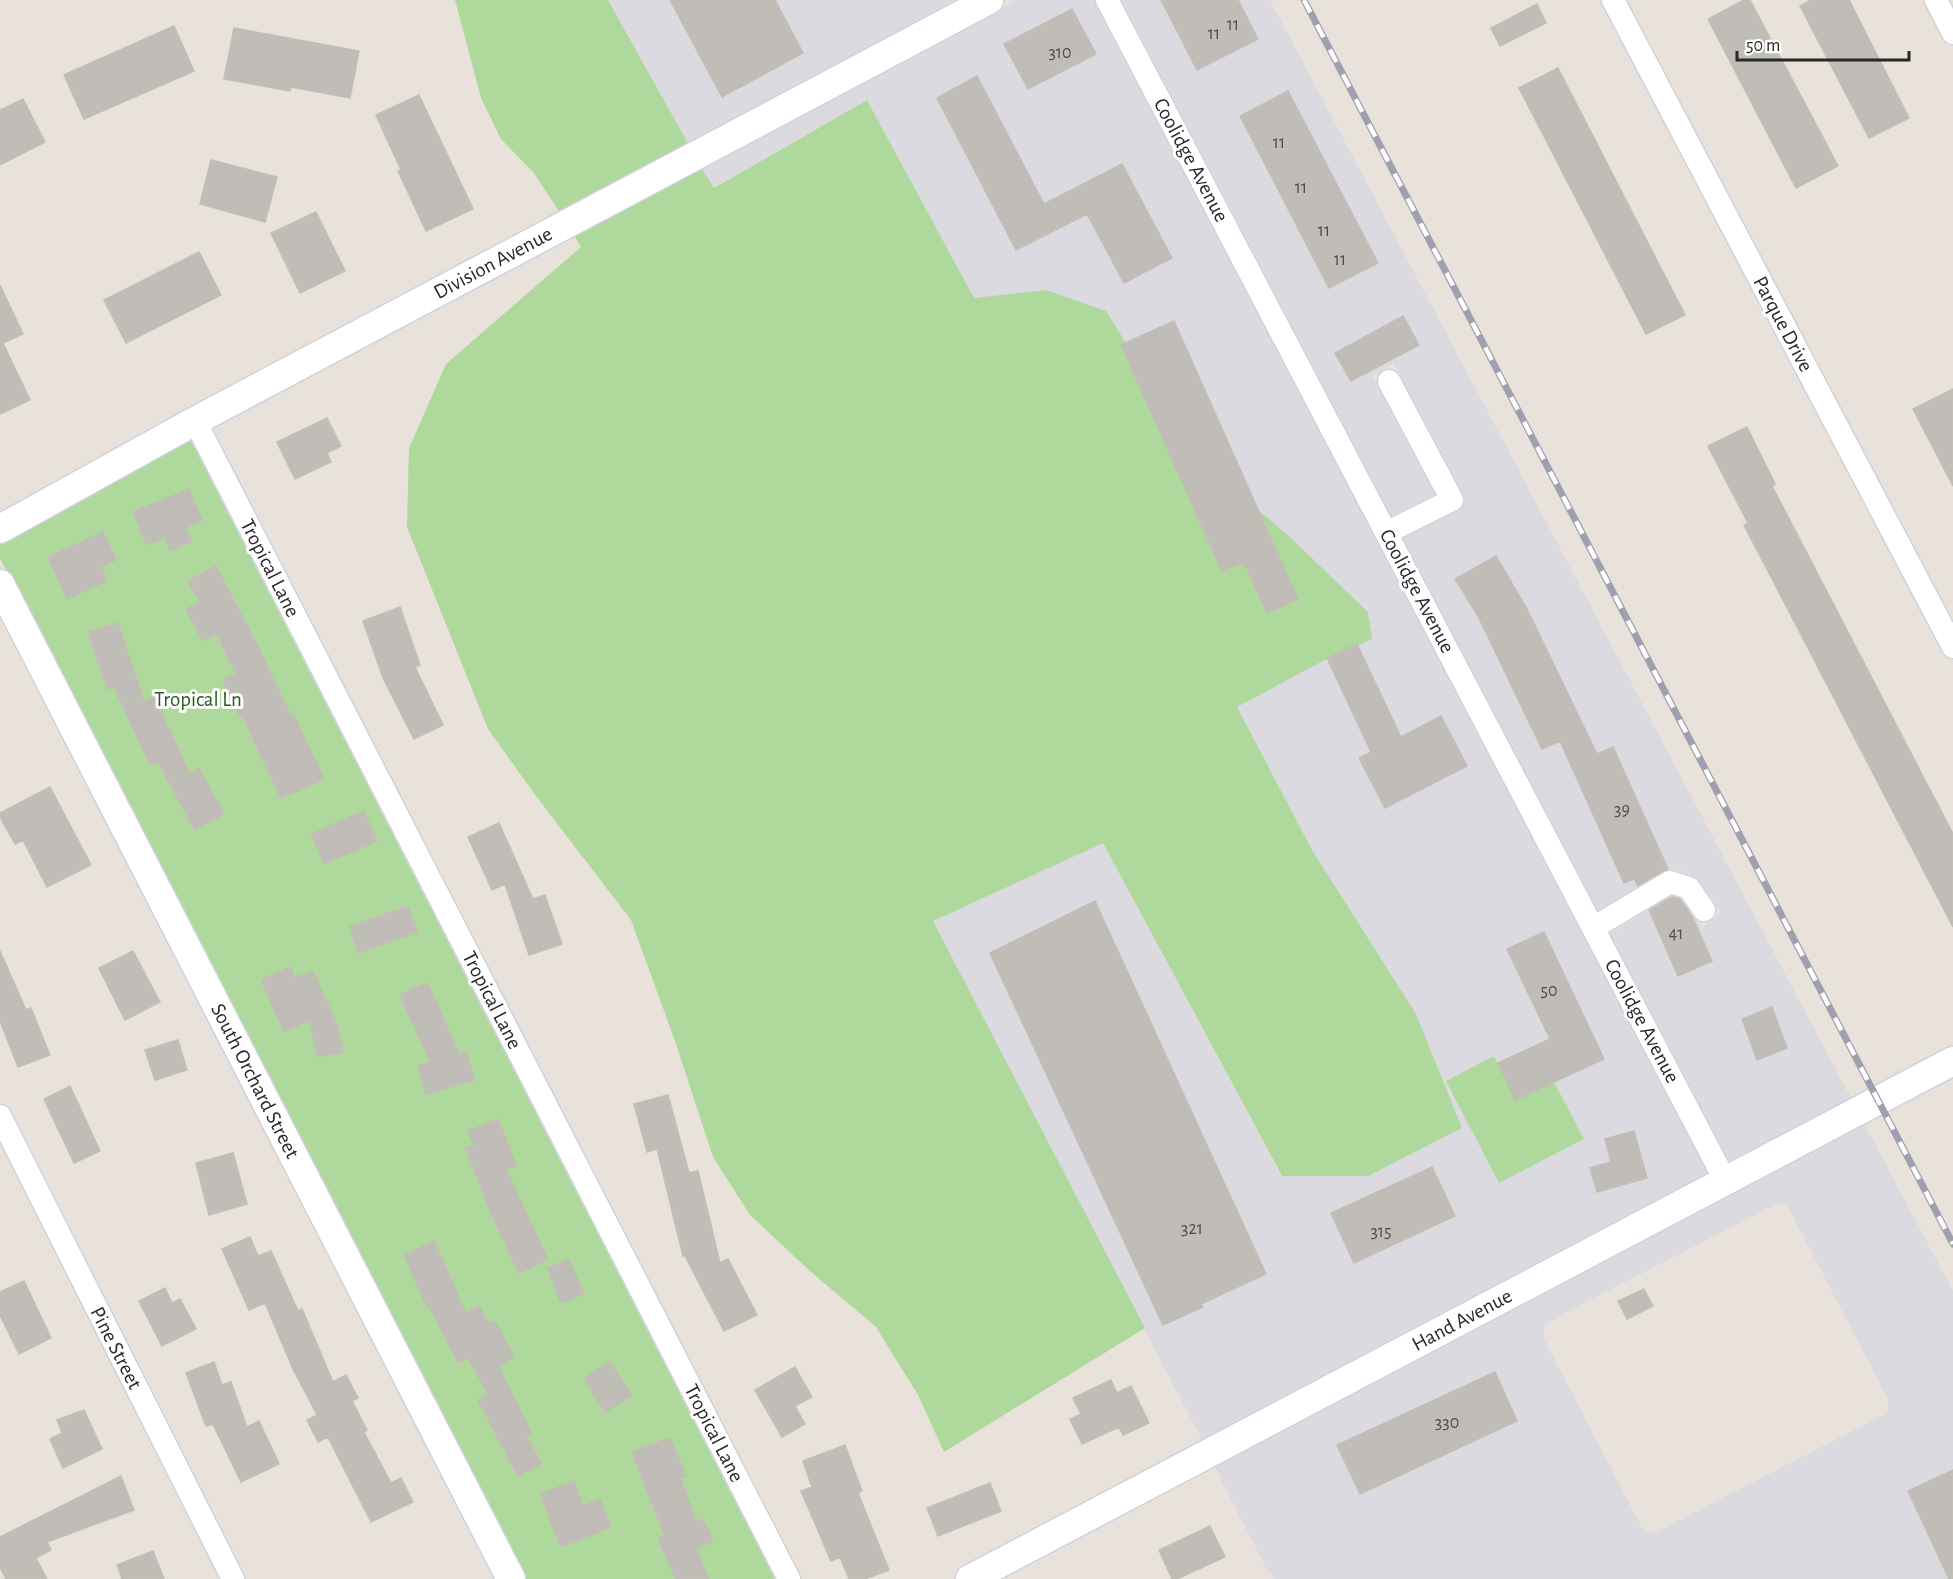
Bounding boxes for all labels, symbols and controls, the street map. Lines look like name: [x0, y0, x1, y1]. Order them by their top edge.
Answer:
house number: 11: [1227, 16, 1239, 34]
scale bar: [1737, 24, 1910, 62]
house number: 11: [1208, 25, 1220, 43]
text: 50 m: [1746, 37, 1780, 55]
house number: 310: [1048, 44, 1072, 62]
street label: Coolidge Avenue: [1150, 95, 1232, 225]
house number: 11: [1273, 134, 1285, 152]
house number: 11: [1295, 179, 1307, 197]
house number: 11: [1318, 222, 1330, 240]
street label: Division Avenue: [430, 223, 556, 303]
house number: 11: [1334, 251, 1346, 269]
street label: Parque Drive: [1749, 273, 1817, 375]
street label: Tropical Lane: [236, 516, 304, 620]
street label: Coolidge Avenue: [1376, 526, 1458, 656]
park label: Tropical Ln: [154, 689, 242, 710]
house number: 39: [1614, 801, 1630, 819]
house number: 41: [1669, 925, 1683, 943]
street label: Tropical Lane: [458, 948, 526, 1052]
street label: Coolidge Avenue: [1601, 956, 1683, 1086]
house number: 50: [1540, 982, 1558, 1000]
street label: South Orchard Street: [207, 1000, 303, 1162]
house number: 321: [1181, 1220, 1203, 1238]
house number: 315: [1370, 1223, 1392, 1241]
street label: Hand Avenue: [1409, 1285, 1515, 1355]
street label: Pine Street: [86, 1303, 146, 1393]
street label: Tropical Lane: [680, 1381, 748, 1485]
house number: 330: [1435, 1414, 1459, 1432]

